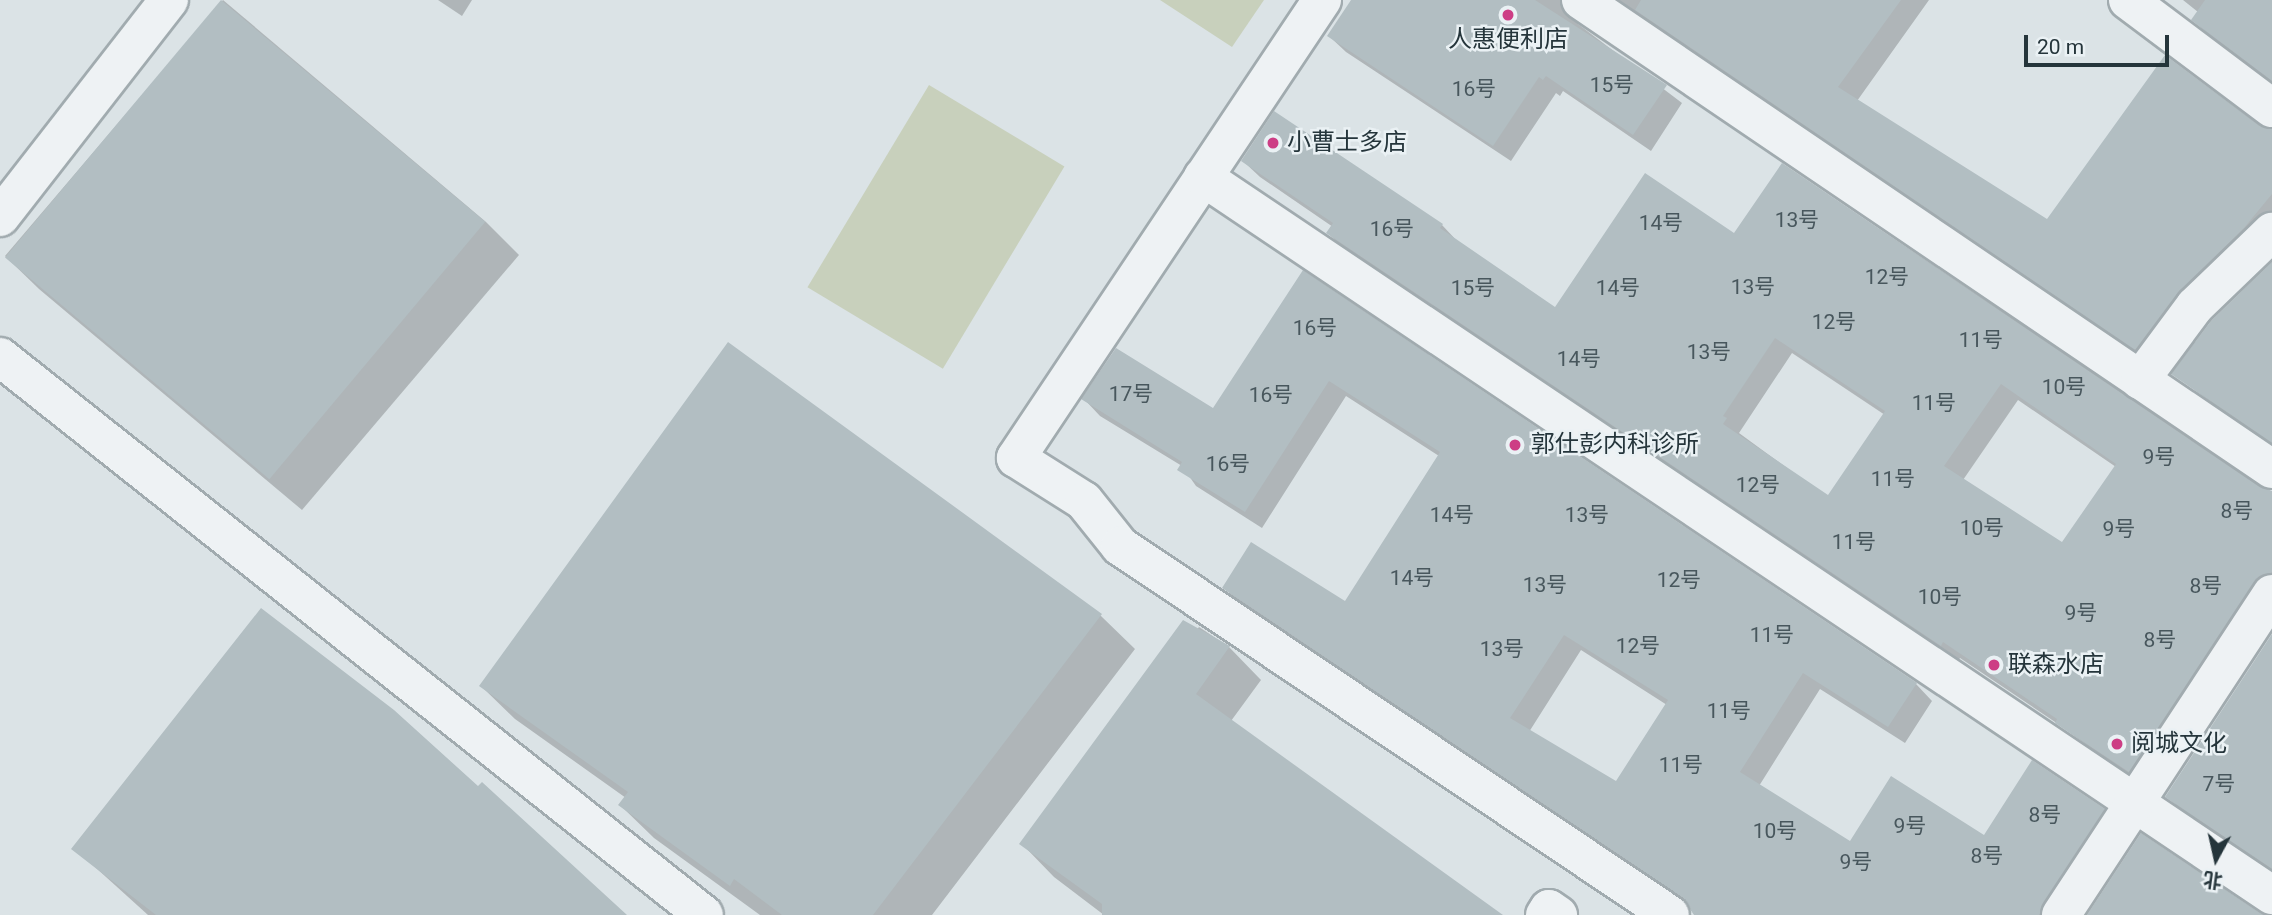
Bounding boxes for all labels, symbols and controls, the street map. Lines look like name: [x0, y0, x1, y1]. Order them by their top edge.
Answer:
marker: 人惠便利店: [1500, 7, 1516, 23]
scale bar: [2027, 21, 2172, 65]
place label: 人惠便利店: [1448, 26, 1568, 54]
text: 20 m: [2037, 35, 2084, 59]
house number: 15号: [1590, 72, 1634, 98]
house number: 16号: [1452, 76, 1496, 102]
place label: 小曹士多店: [1287, 129, 1407, 157]
marker: 小曹士多店: [1265, 135, 1281, 151]
house number: 13号: [1775, 207, 1819, 233]
house number: 14号: [1639, 210, 1683, 236]
house number: 16号: [1370, 216, 1414, 242]
house number: 12号: [1865, 264, 1909, 290]
house number: 13号: [1731, 274, 1775, 300]
house number: 15号: [1451, 275, 1495, 301]
house number: 14号: [1596, 275, 1640, 301]
house number: 12号: [1812, 309, 1856, 335]
house number: 16号: [1293, 315, 1337, 341]
house number: 11号: [1959, 327, 2003, 353]
house number: 13号: [1687, 339, 1731, 365]
house number: 14号: [1557, 346, 1601, 372]
house number: 10号: [2042, 374, 2086, 400]
house number: 17号: [1109, 381, 1153, 407]
house number: 16号: [1249, 382, 1293, 408]
house number: 11号: [1912, 390, 1956, 416]
place label: 郭仕彭内科诊所: [1531, 431, 1699, 459]
marker: 郭仕彭内科诊所: [1505, 435, 1525, 455]
house number: 9号: [2143, 444, 2175, 470]
house number: 16号: [1206, 451, 1250, 477]
house number: 11号: [1871, 466, 1915, 492]
house number: 12号: [1736, 472, 1780, 498]
house number: 8号: [2221, 498, 2253, 524]
house number: 14号: [1430, 502, 1474, 528]
house number: 13号: [1565, 502, 1609, 528]
house number: 10号: [1960, 515, 2004, 541]
house number: 9号: [2103, 516, 2135, 542]
house number: 11号: [1832, 529, 1876, 555]
house number: 14号: [1390, 565, 1434, 591]
house number: 12号: [1657, 567, 1701, 593]
house number: 13号: [1523, 572, 1567, 598]
house number: 8号: [2190, 573, 2222, 599]
house number: 10号: [1918, 584, 1962, 610]
house number: 9号: [2065, 600, 2097, 626]
house number: 11号: [1750, 622, 1794, 648]
house number: 8号: [2144, 627, 2176, 653]
house number: 12号: [1616, 633, 1660, 659]
house number: 13号: [1480, 636, 1524, 662]
place label: 联森水店: [2008, 651, 2104, 679]
marker: 联森水店: [1986, 657, 2002, 673]
house number: 11号: [1707, 698, 1751, 724]
place label: 阅城文化: [2131, 730, 2227, 758]
marker: 阅城文化: [2109, 736, 2125, 752]
house number: 11号: [1659, 752, 1703, 778]
house number: 7号: [2203, 771, 2235, 797]
house number: 8号: [2029, 802, 2061, 828]
house number: 9号: [1894, 813, 1926, 839]
house number: 10号: [1753, 818, 1797, 844]
north arrow: [2181, 824, 2251, 894]
house number: 8号: [1971, 843, 2003, 869]
house number: 9号: [1840, 849, 1872, 875]
text: 北: [2202, 868, 2224, 893]

